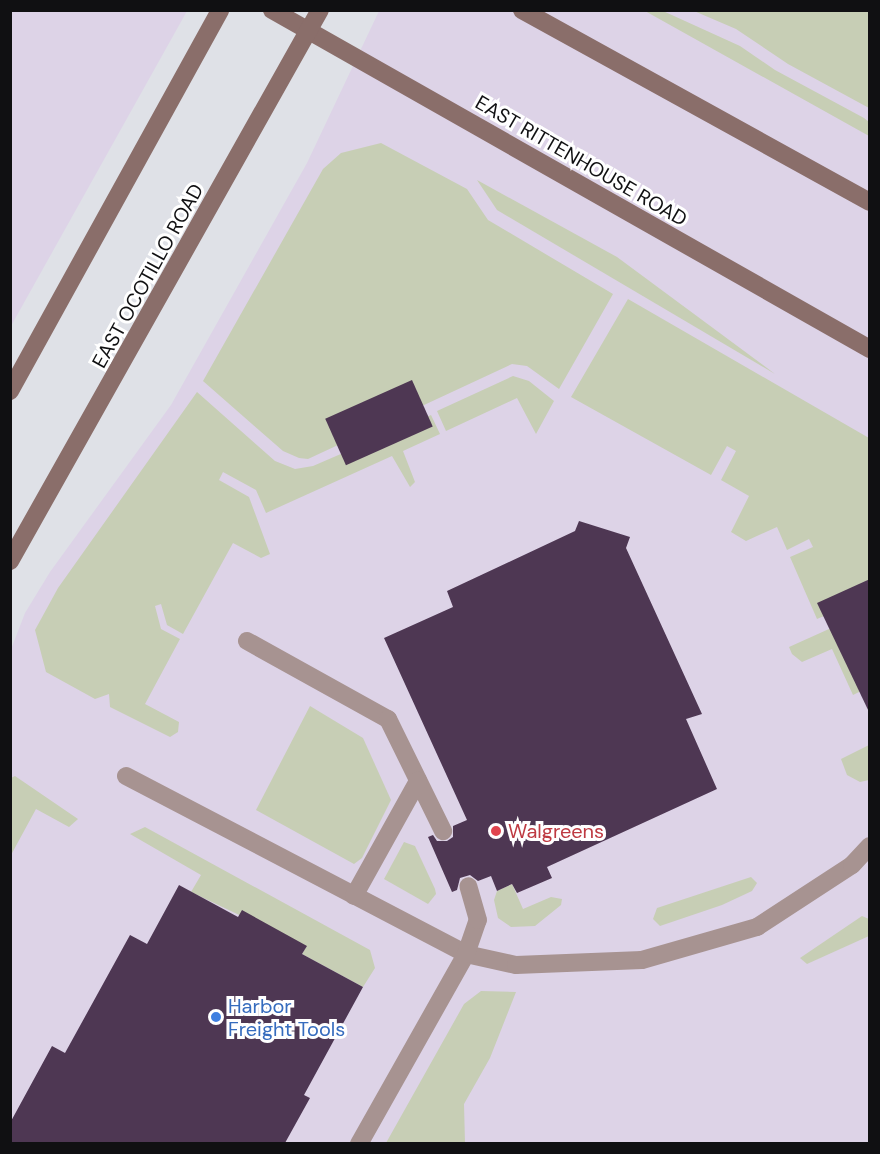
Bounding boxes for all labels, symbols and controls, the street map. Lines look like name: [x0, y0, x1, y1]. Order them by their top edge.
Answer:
street label: EAST RITTENHOUSE ROAD: [471, 91, 691, 231]
street label: EAST OCOTILLO ROAD: [87, 180, 209, 372]
place label: Walgreens: [508, 819, 604, 843]
marker: Walgreens: [489, 824, 503, 838]
place label: Harbor Freight Tools: [228, 994, 345, 1041]
marker: Harbor Freight Tools: [209, 1010, 223, 1024]

